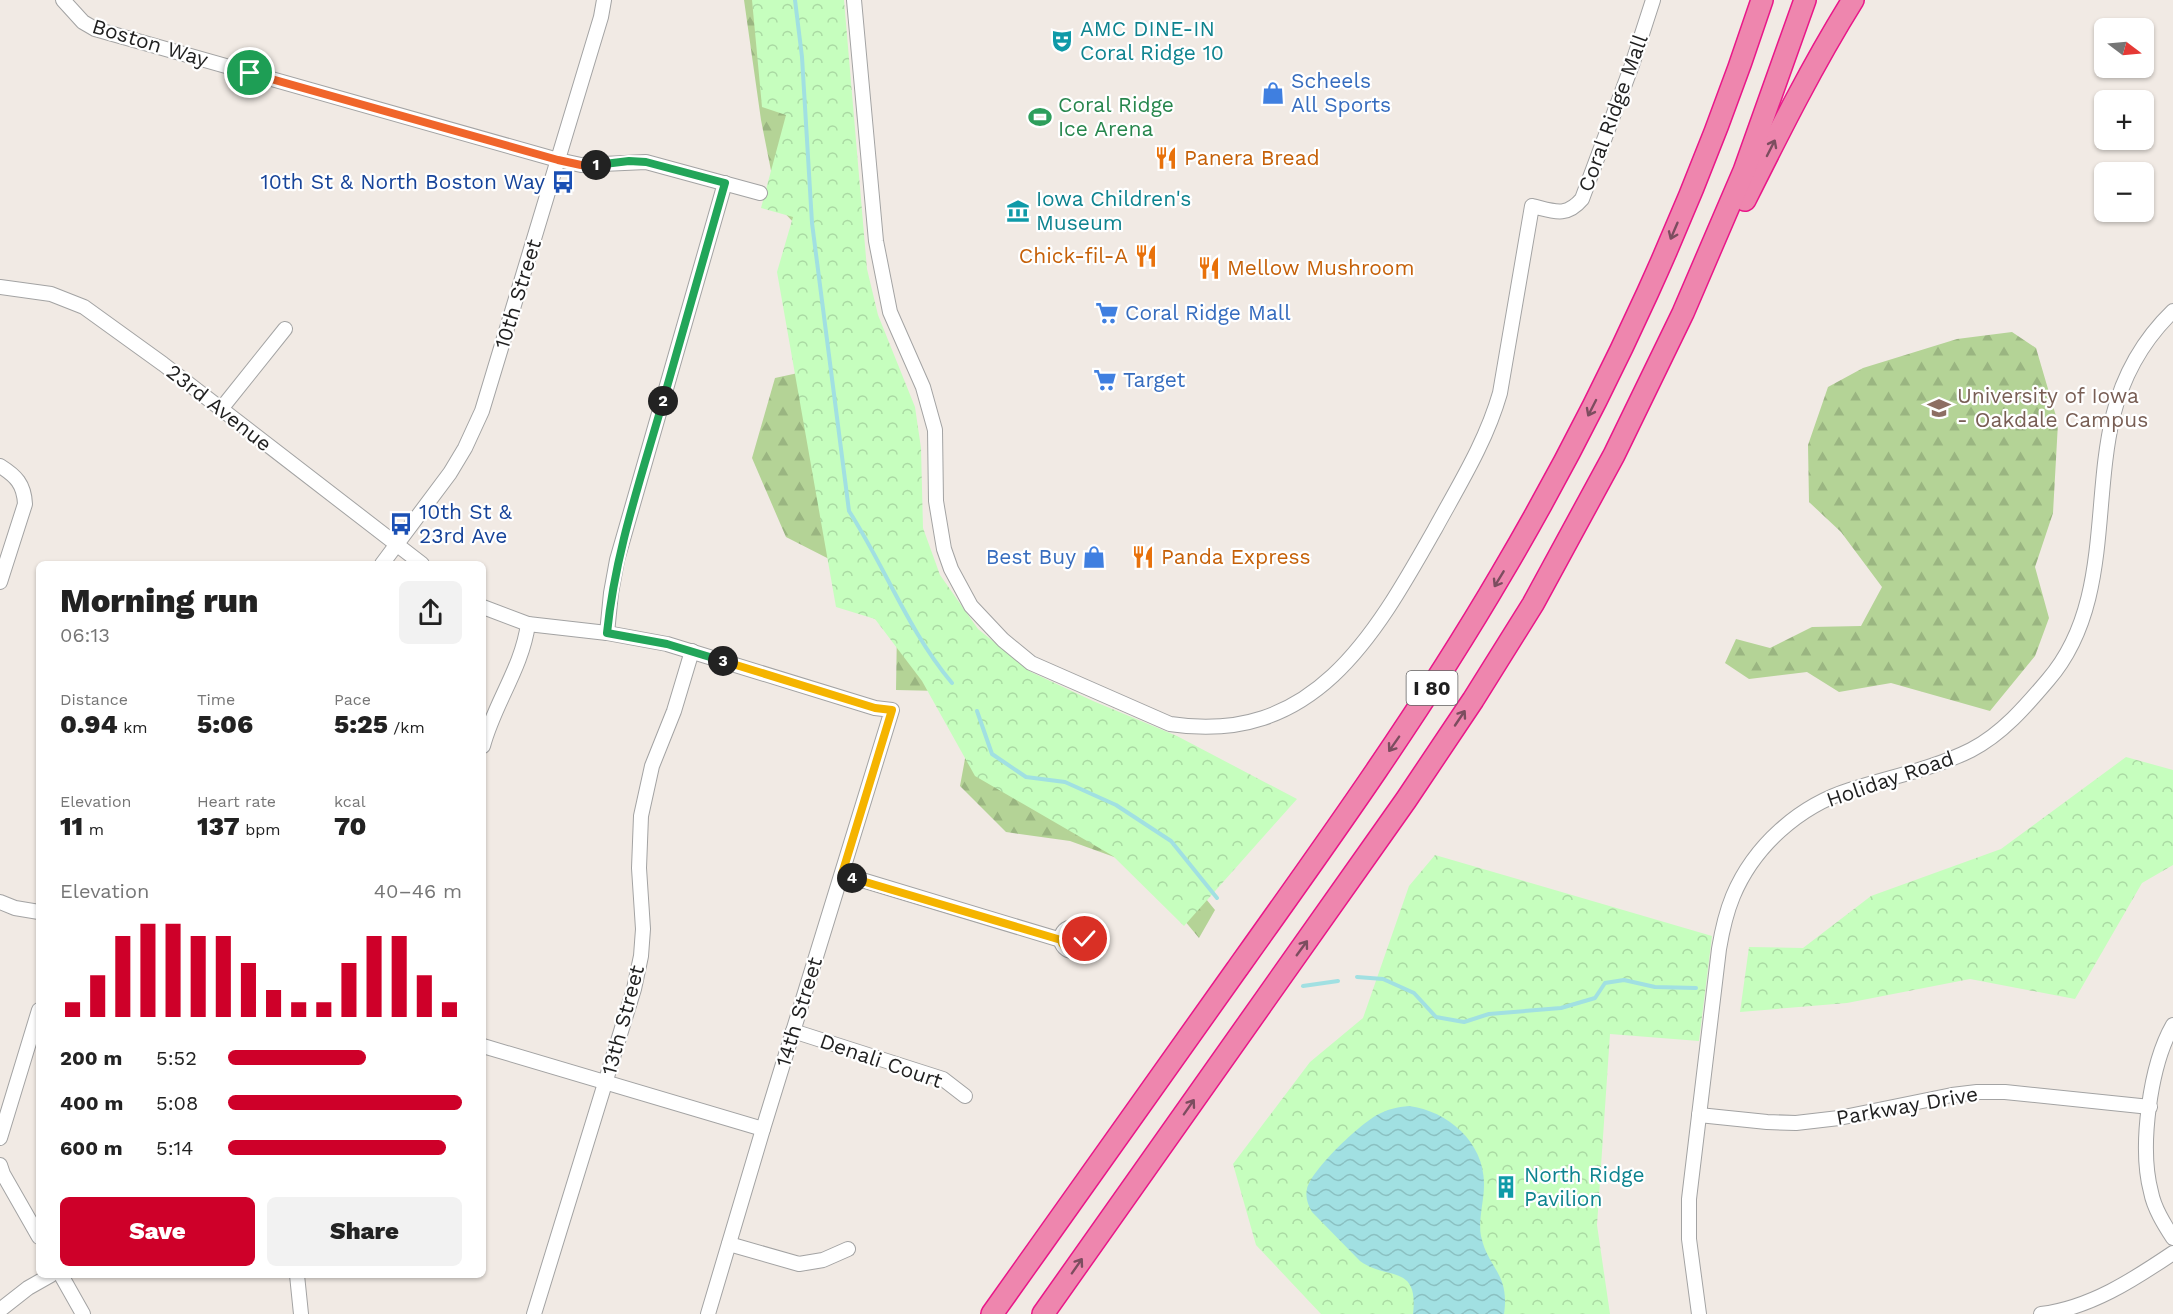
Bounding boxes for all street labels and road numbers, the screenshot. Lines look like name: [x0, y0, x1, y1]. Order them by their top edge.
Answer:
street label: Boston Way: [89, 13, 211, 72]
street label: Coral Ridge Mall: [1572, 30, 1653, 195]
street label: 10th Street: [489, 236, 546, 352]
street label: 23rd Avenue: [162, 359, 277, 456]
road number: I 80: [1406, 671, 1458, 705]
street label: Holiday Road: [1823, 745, 1957, 812]
street label: 14th Street: [770, 954, 827, 1070]
street label: 13th Street: [596, 962, 649, 1077]
street label: Denali Court: [817, 1028, 946, 1093]
street label: Parkway Drive: [1834, 1081, 1980, 1130]

